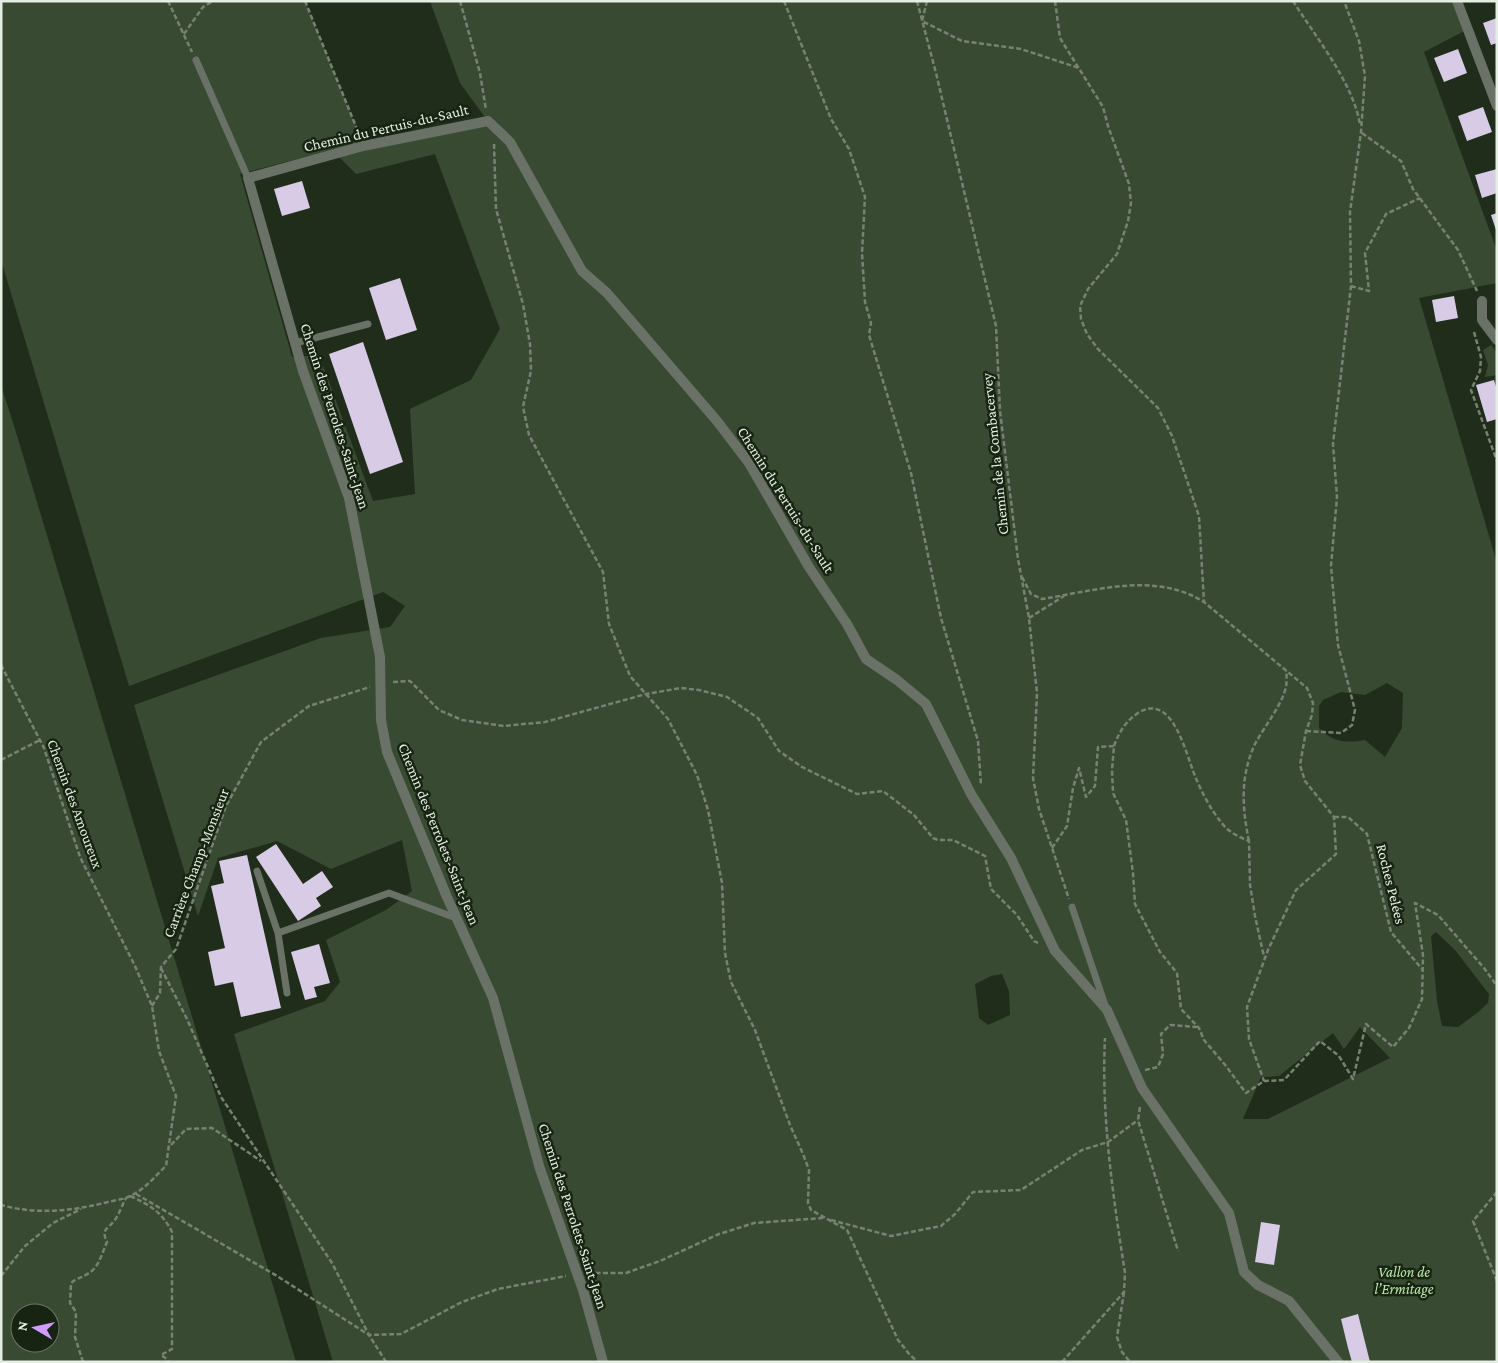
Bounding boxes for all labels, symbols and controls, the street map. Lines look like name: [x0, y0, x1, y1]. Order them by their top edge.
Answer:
street label: Chemin du Pertuis-du-Sault: [302, 101, 471, 155]
street label: Chemin des Perrolets-Saint-Jean: [296, 321, 373, 511]
street label: Chemin de la Combacervey: [979, 372, 1012, 536]
street label: Chemin du Pertuis-du-Sault: [735, 424, 838, 577]
street label: Chemin des Amoureux: [44, 737, 106, 871]
street label: Chemin des Perrolets-Saint-Jean: [394, 741, 483, 927]
street label: Carrière Champ-Monsieur: [160, 786, 233, 940]
street label: Roches Pelées: [1373, 842, 1409, 926]
street label: Chemin des Perrolets-Saint-Jean: [534, 1121, 611, 1311]
park label: Vallon de l’Ermitage: [1374, 1264, 1434, 1298]
north arrow: [10, 1303, 60, 1353]
text: N: [14, 1320, 31, 1332]

